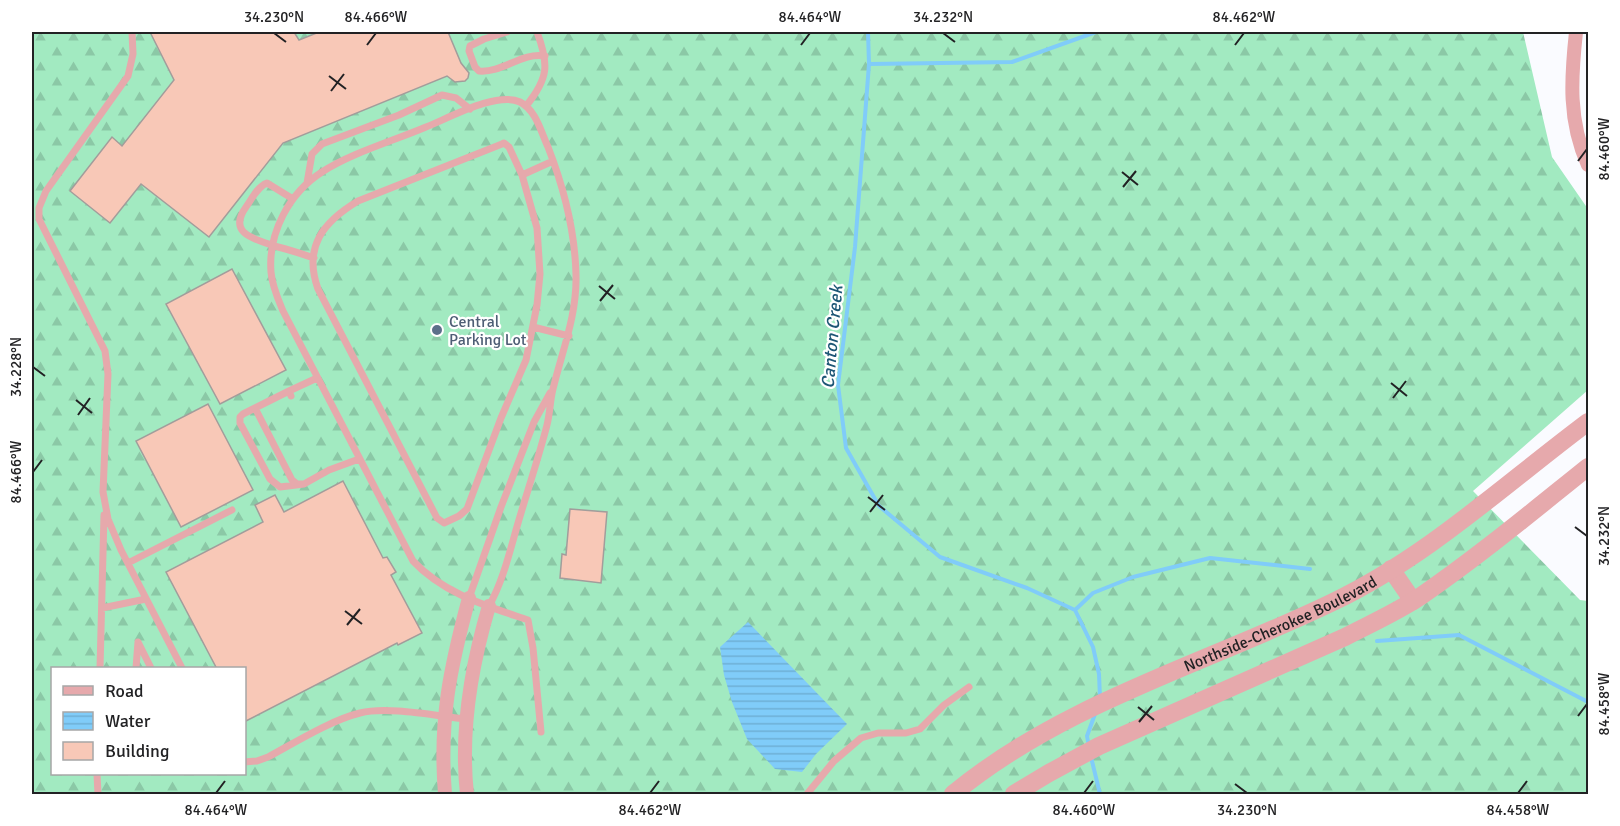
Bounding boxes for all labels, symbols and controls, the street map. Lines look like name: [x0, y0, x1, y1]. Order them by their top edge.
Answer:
text: 34.230°N: [244, 8, 304, 26]
text: 84.466°W: [345, 8, 408, 26]
text: 84.464°W: [779, 8, 842, 26]
text: 34.232°N: [913, 8, 973, 26]
text: 84.462°W: [1213, 8, 1276, 26]
text: 84.460°W: [1595, 117, 1613, 180]
water label: Canton Creek: [817, 283, 848, 389]
place label: Central Parking Lot: [449, 312, 527, 350]
marker: Central Parking Lot: [430, 323, 444, 337]
text: 34.228°N: [7, 337, 25, 397]
text: 84.466°W: [7, 440, 25, 503]
text: 34.232°N: [1595, 506, 1613, 566]
street label: Northside-Cherokee Boulevard: [1181, 572, 1381, 677]
legend: [51, 667, 246, 775]
text: 84.458°W: [1595, 672, 1613, 735]
text: Road: [105, 680, 144, 702]
text: Water: [105, 710, 151, 732]
text: Building: [105, 740, 169, 762]
text: 84.464°W: [185, 801, 248, 819]
text: 84.462°W: [619, 801, 682, 819]
text: 84.460°W: [1053, 801, 1116, 819]
text: 34.230°N: [1217, 801, 1277, 819]
text: 84.458°W: [1487, 801, 1550, 819]

